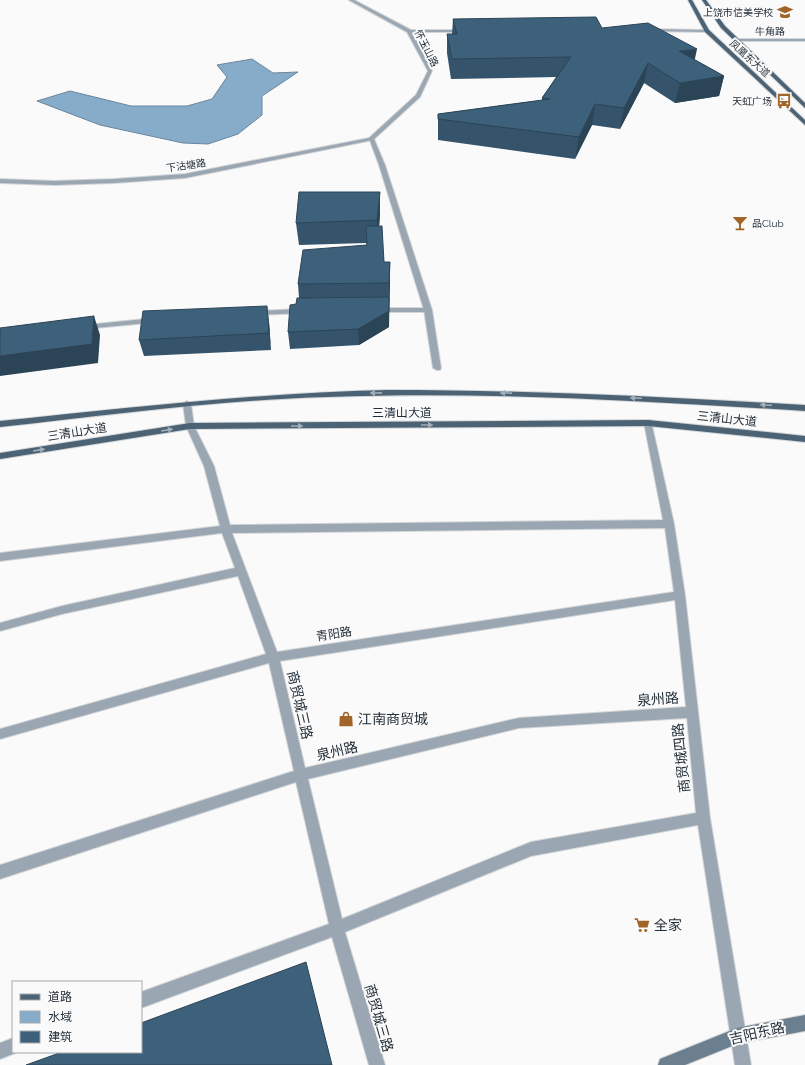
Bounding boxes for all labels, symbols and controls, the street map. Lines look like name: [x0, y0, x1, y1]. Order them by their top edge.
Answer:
school or university icon: 上饶市信美学校: [776, 3, 794, 21]
place label: 上饶市信美学校: [703, 7, 773, 18]
street label: 牛角路: [755, 26, 785, 37]
street label: 怀玉山路: [413, 28, 441, 69]
street label: 凤凰东大道: [727, 38, 772, 79]
bus stop icon: 天虹广场: [775, 92, 793, 110]
place label: 天虹广场: [732, 96, 772, 107]
street label: 下沽塘路: [165, 157, 207, 174]
bar icon: 品Club: [731, 214, 749, 232]
place label: 品Club: [752, 218, 784, 229]
one-way arrow: [369, 390, 382, 396]
one-way arrow: [500, 390, 512, 397]
one-way arrow: [630, 394, 642, 401]
one-way arrow: [760, 402, 772, 409]
street label: 三清山大道: [372, 406, 432, 420]
street label: 三清山大道: [696, 409, 758, 429]
street label: 三清山大道: [46, 420, 108, 444]
one-way arrow: [421, 422, 434, 428]
one-way arrow: [291, 423, 304, 429]
one-way arrow: [161, 427, 173, 433]
one-way arrow: [32, 447, 45, 453]
street label: 青阳路: [315, 624, 353, 644]
street label: 商贸城三路: [284, 669, 316, 741]
street label: 泉州路: [636, 690, 680, 708]
shop icon: 江南商贸城: [337, 710, 355, 728]
place label: 江南商贸城: [358, 711, 428, 727]
street label: 商贸城四路: [669, 722, 693, 794]
street label: 泉州路: [315, 738, 359, 764]
supermarket icon: 全家: [633, 916, 651, 934]
place label: 全家: [654, 917, 682, 933]
legend: [12, 981, 142, 1053]
street label: 商贸城三路: [362, 982, 396, 1054]
text: 道路: [48, 990, 72, 1004]
text: 水域: [48, 1010, 72, 1024]
street label: 吉阳东路: [728, 1019, 786, 1047]
text: 建筑: [48, 1030, 72, 1044]

